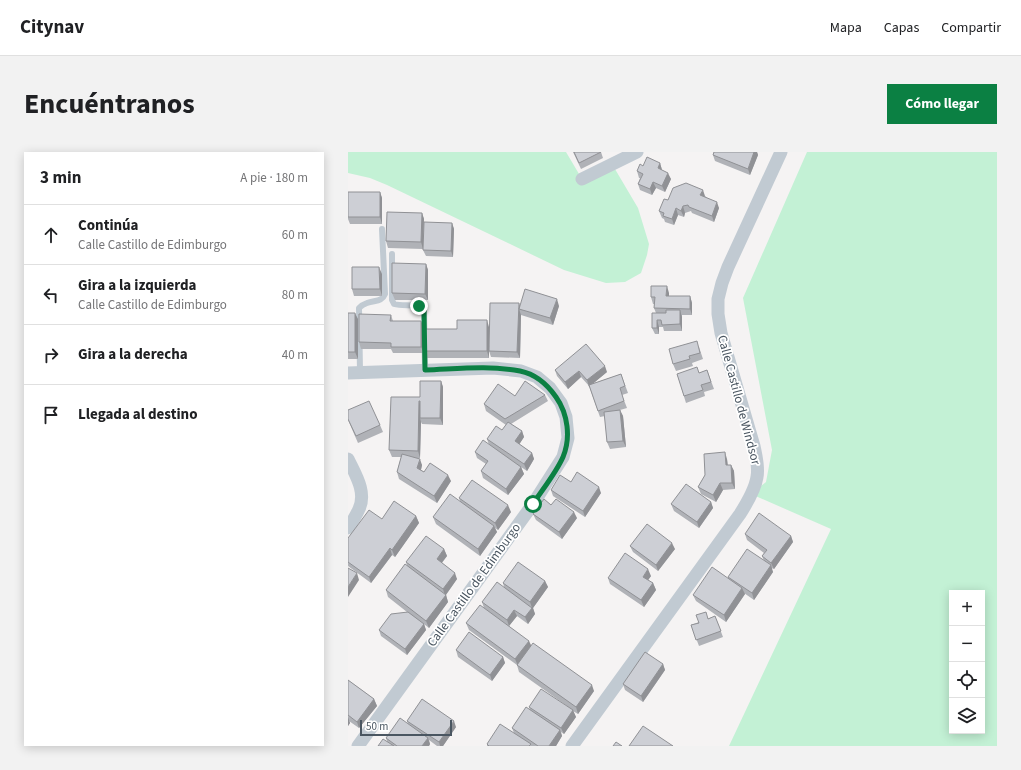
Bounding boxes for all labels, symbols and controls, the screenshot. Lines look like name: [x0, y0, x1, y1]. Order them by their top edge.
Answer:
text: Citynav: [20, 14, 84, 41]
text: Mapa: [830, 18, 862, 38]
text: Capas: [884, 18, 919, 38]
text: Compartir: [941, 18, 1001, 38]
text: Encuéntranos: [24, 84, 195, 124]
button: Cómo llegar: [887, 84, 997, 124]
text: 3 min: [40, 166, 81, 190]
text: A pie · 180 m: [240, 169, 308, 187]
text: Continúa: [78, 215, 139, 236]
icon: ahead: [40, 224, 62, 246]
text: 60 m: [282, 226, 308, 244]
text: Calle Castillo de Edimburgo: [78, 236, 227, 254]
text: Gira a la izquierda: [78, 275, 197, 296]
icon: left: [40, 284, 62, 306]
text: 80 m: [282, 286, 308, 304]
text: Calle Castillo de Edimburgo: [78, 296, 227, 314]
route end: [410, 297, 428, 315]
street label: Calle Castillo de Windsor: [713, 333, 765, 467]
icon: right: [40, 344, 62, 366]
text: Gira a la derecha: [78, 344, 188, 365]
text: 40 m: [282, 346, 308, 364]
icon: arrive: [40, 404, 62, 426]
text: Llegada al destino: [78, 404, 198, 425]
route start: [524, 495, 542, 513]
street label: Calle Castillo de Edimburgo: [423, 519, 525, 651]
map controls: [949, 590, 985, 734]
button: +: [949, 590, 985, 626]
button: −: [949, 626, 985, 662]
button: locate: [949, 662, 985, 698]
button: layers: [949, 698, 985, 734]
scale bar: [360, 718, 452, 737]
text: 50 m: [366, 719, 388, 734]

